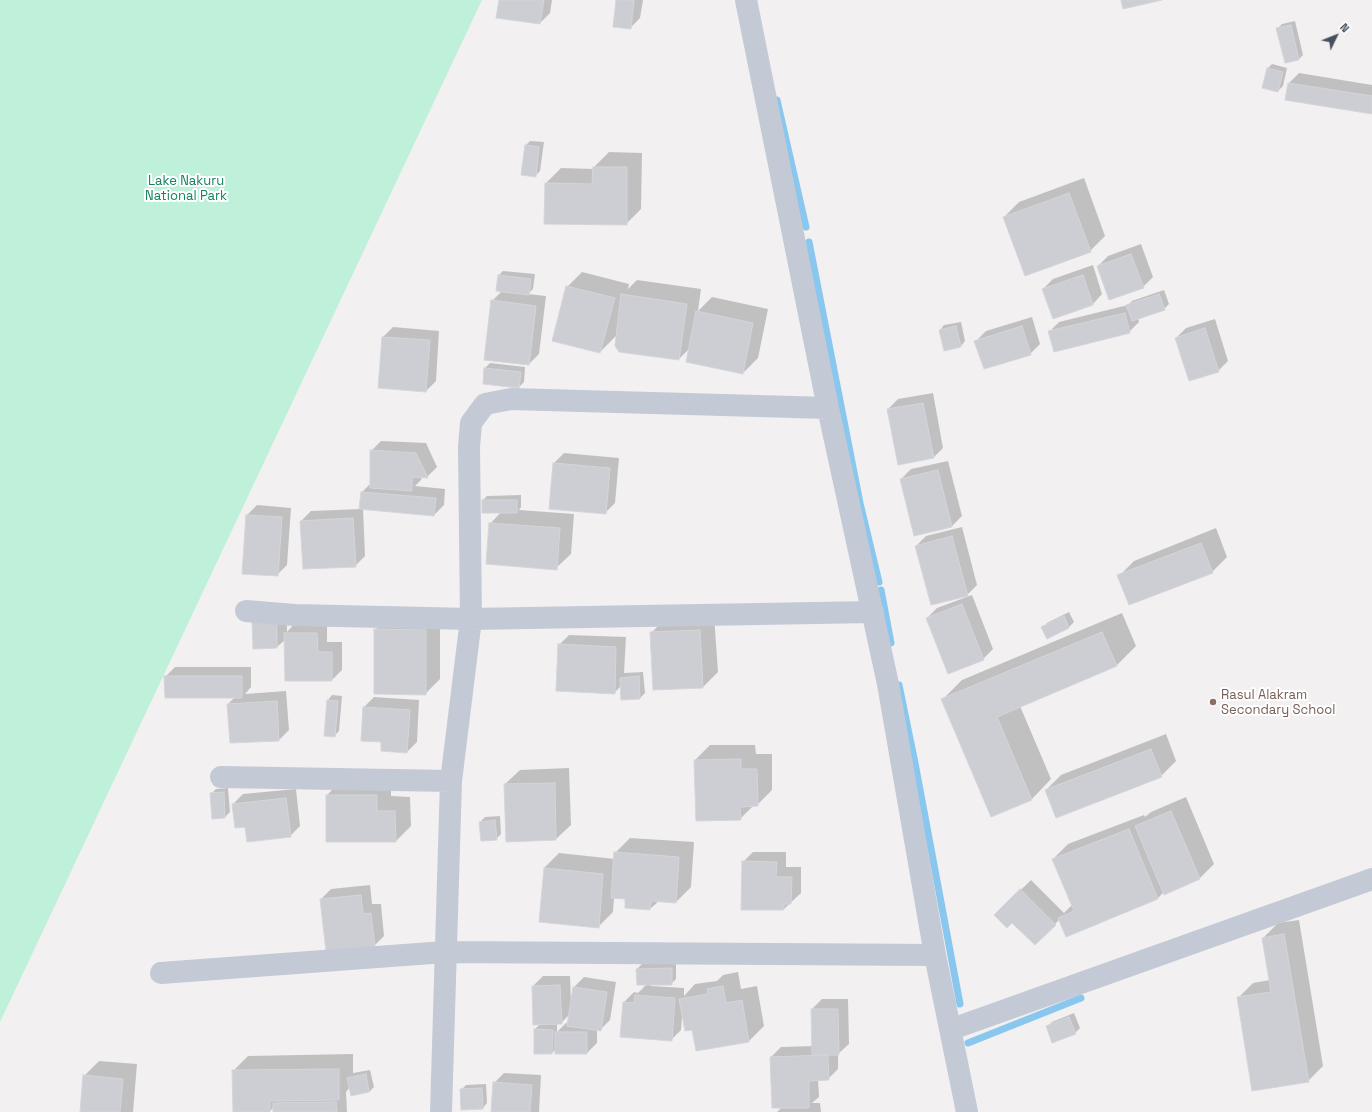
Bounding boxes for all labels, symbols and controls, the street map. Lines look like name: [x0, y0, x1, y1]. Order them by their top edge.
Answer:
north arrow: [1316, 16, 1356, 56]
text: N: [1337, 20, 1352, 35]
park label: Lake Nakuru National Park: [145, 173, 227, 204]
place label: Rasul Alakram Secondary School: [1221, 687, 1335, 718]
marker: Rasul Alakram Secondary School: [1208, 697, 1218, 707]

